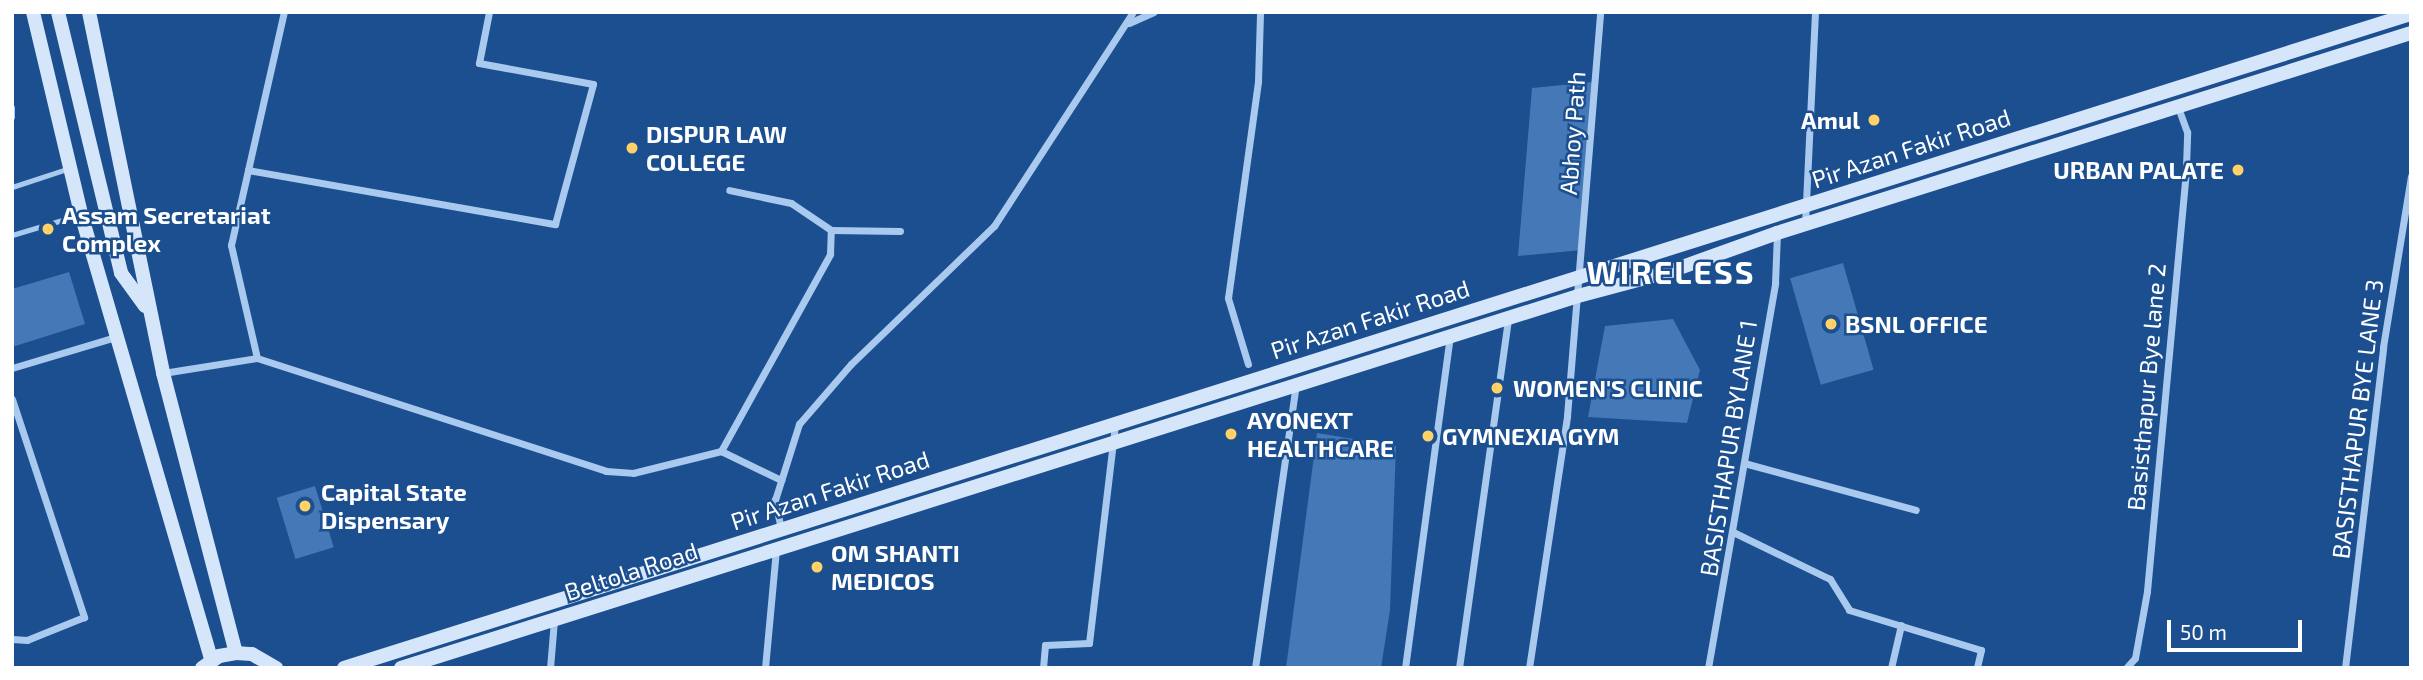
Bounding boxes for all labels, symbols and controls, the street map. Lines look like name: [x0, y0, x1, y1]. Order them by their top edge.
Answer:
street label: Abhoy Path: [1553, 70, 1591, 196]
street label: Pir Azan Fakir Road: [1807, 102, 2015, 194]
place label: Amul: [1801, 106, 1860, 134]
marker: Amul: [1866, 112, 1882, 128]
place label: DISPUR LAW COLLEGE: [646, 120, 787, 176]
marker: DISPUR LAW COLLEGE: [624, 140, 640, 156]
place label: URBAN PALATE: [2053, 156, 2224, 184]
marker: URBAN PALATE: [2230, 162, 2246, 178]
place label: Assam Secretariat Complex: [62, 201, 270, 257]
marker: Assam Secretariat Complex: [40, 221, 56, 237]
district label: WIRELESS: [1588, 252, 1754, 290]
street label: Basisthapur Bye lane 2: [2121, 262, 2171, 512]
street label: Pir Azan Fakir Road: [1266, 273, 1474, 365]
street label: BASISTHAPUR BYE LANE 3: [2326, 278, 2388, 560]
place label: BSNL OFFICE: [1845, 310, 1988, 338]
marker: BSNL OFFICE: [1823, 316, 1839, 332]
street label: BASISTHAPUR BYLANE 1: [1694, 318, 1762, 578]
place label: WOMEN'S CLINIC: [1513, 374, 1703, 402]
marker: WOMEN'S CLINIC: [1487, 378, 1507, 398]
place label: AYONEXT HEALTHCARE: [1247, 406, 1394, 462]
place label: GYMNEXIA GYM: [1442, 422, 1620, 450]
marker: AYONEXT HEALTHCARE: [1221, 424, 1241, 444]
marker: GYMNEXIA GYM: [1420, 428, 1436, 444]
street label: Pir Azan Fakir Road: [726, 444, 934, 536]
place label: Capital State Dispensary: [321, 478, 467, 534]
marker: Capital State Dispensary: [295, 496, 315, 516]
street label: Beltola Road: [561, 536, 701, 606]
place label: OM SHANTI MEDICOS: [831, 539, 960, 595]
marker: OM SHANTI MEDICOS: [809, 559, 825, 575]
scale bar: [2171, 606, 2306, 650]
text: 50 m: [2180, 619, 2227, 644]

